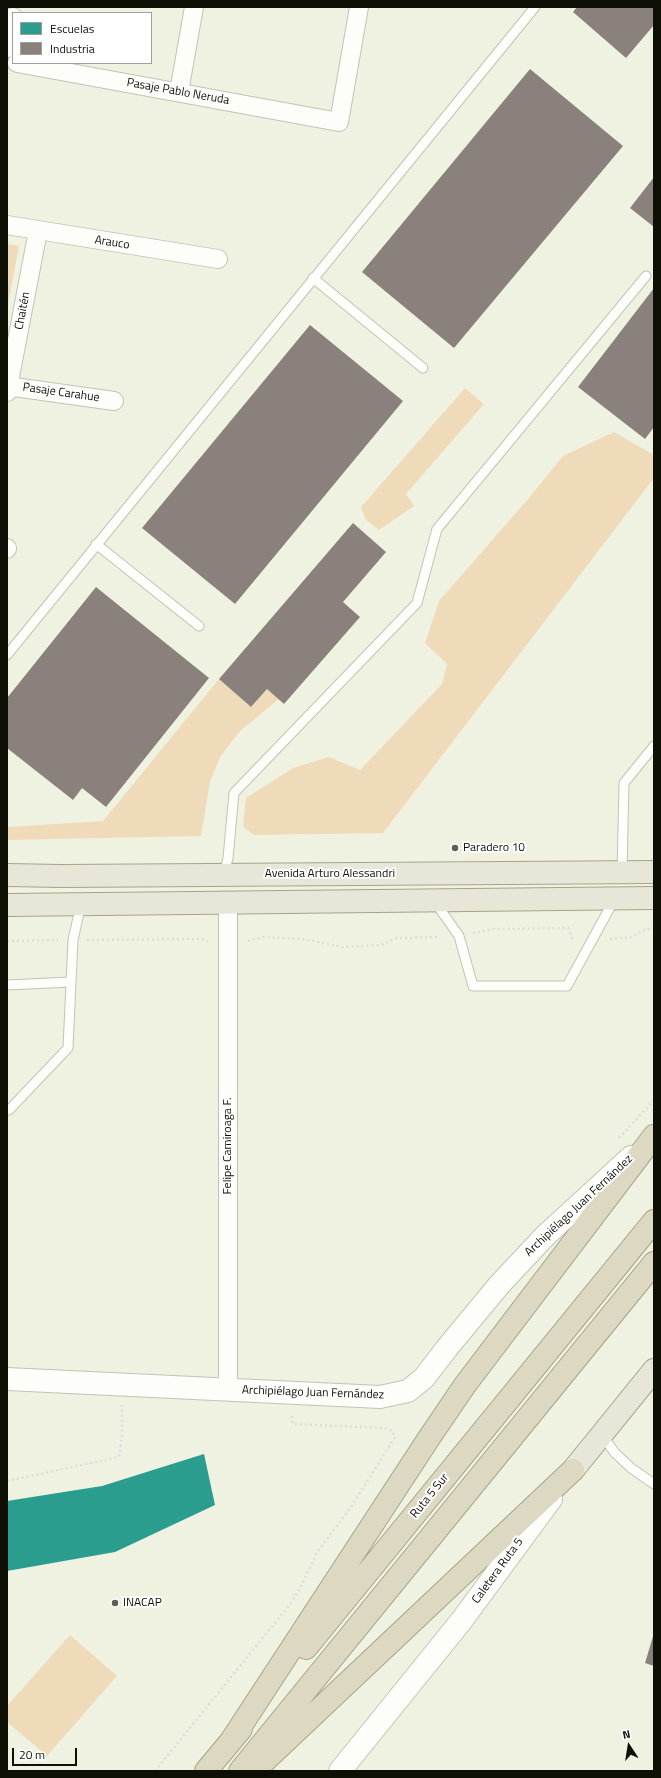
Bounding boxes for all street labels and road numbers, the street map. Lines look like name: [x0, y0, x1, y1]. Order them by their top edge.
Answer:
street label: Pasaje Pablo Neruda: [125, 76, 231, 108]
street label: Arauco: [93, 233, 131, 253]
street label: Chaitén: [12, 291, 34, 331]
street label: Pasaje Carahue: [22, 380, 100, 406]
street label: Avenida Arturo Alessandri: [265, 867, 395, 881]
street label: Felipe Camiroaga F.: [221, 1097, 235, 1195]
street label: Archipiélago Juan Fernández: [522, 1152, 636, 1260]
street label: Archipiélago Juan Fernández: [242, 1383, 384, 1403]
street label: Ruta 5 Sur: [408, 1471, 452, 1521]
street label: Caletera Ruta 5: [469, 1535, 527, 1607]

